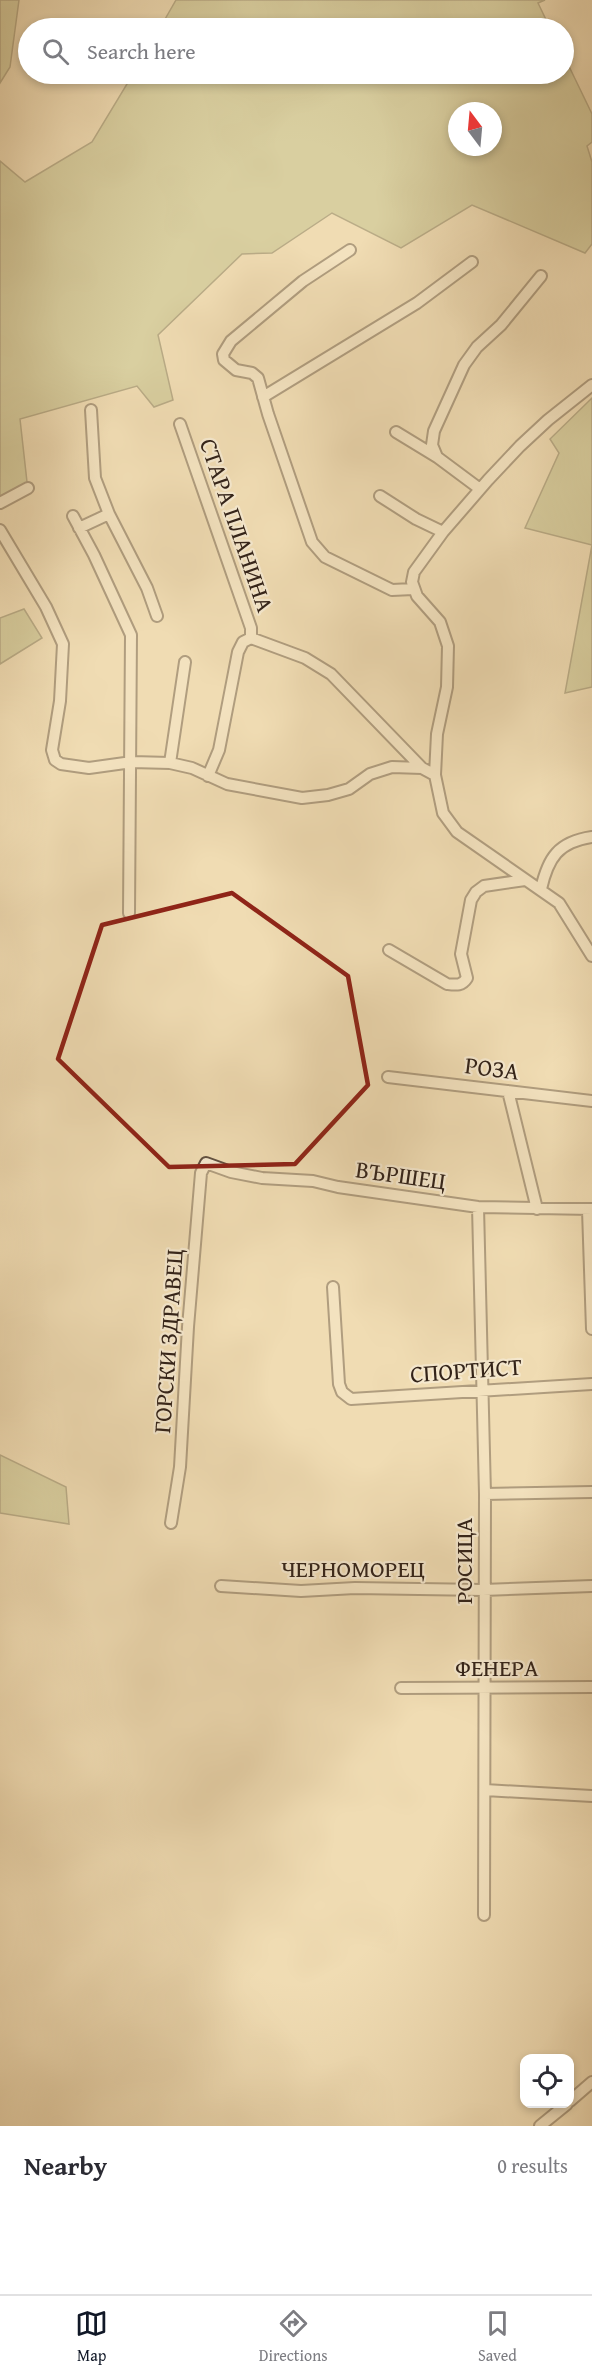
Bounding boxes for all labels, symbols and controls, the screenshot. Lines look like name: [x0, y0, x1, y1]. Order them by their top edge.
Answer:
search box: [18, 18, 574, 84]
icon: search: [39, 35, 72, 68]
text: Search here: [87, 35, 196, 67]
north arrow: [448, 102, 502, 156]
street label: СТАРА ПЛАНИНА: [191, 433, 283, 617]
street label: РОЗА: [463, 1047, 522, 1089]
street label: ВЪРШЕЦ: [354, 1151, 448, 1199]
street label: ГОРСКИ ЗДРАВЕЦ: [144, 1248, 192, 1434]
street label: СПОРТИСТ: [409, 1349, 523, 1391]
street label: РОСИЦА: [446, 1517, 481, 1604]
street label: ЧЕРНОМОРЕЦ: [281, 1551, 425, 1586]
street label: ФЕНЕРА: [455, 1650, 539, 1685]
map controls: [520, 2054, 574, 2108]
button: locate: [520, 2054, 574, 2108]
text: Nearby: [24, 2146, 107, 2185]
text: 0 results: [497, 2151, 568, 2180]
tab: Map: [75, 2307, 108, 2367]
tab: Directions: [259, 2307, 328, 2367]
tab: Saved: [478, 2307, 517, 2367]

